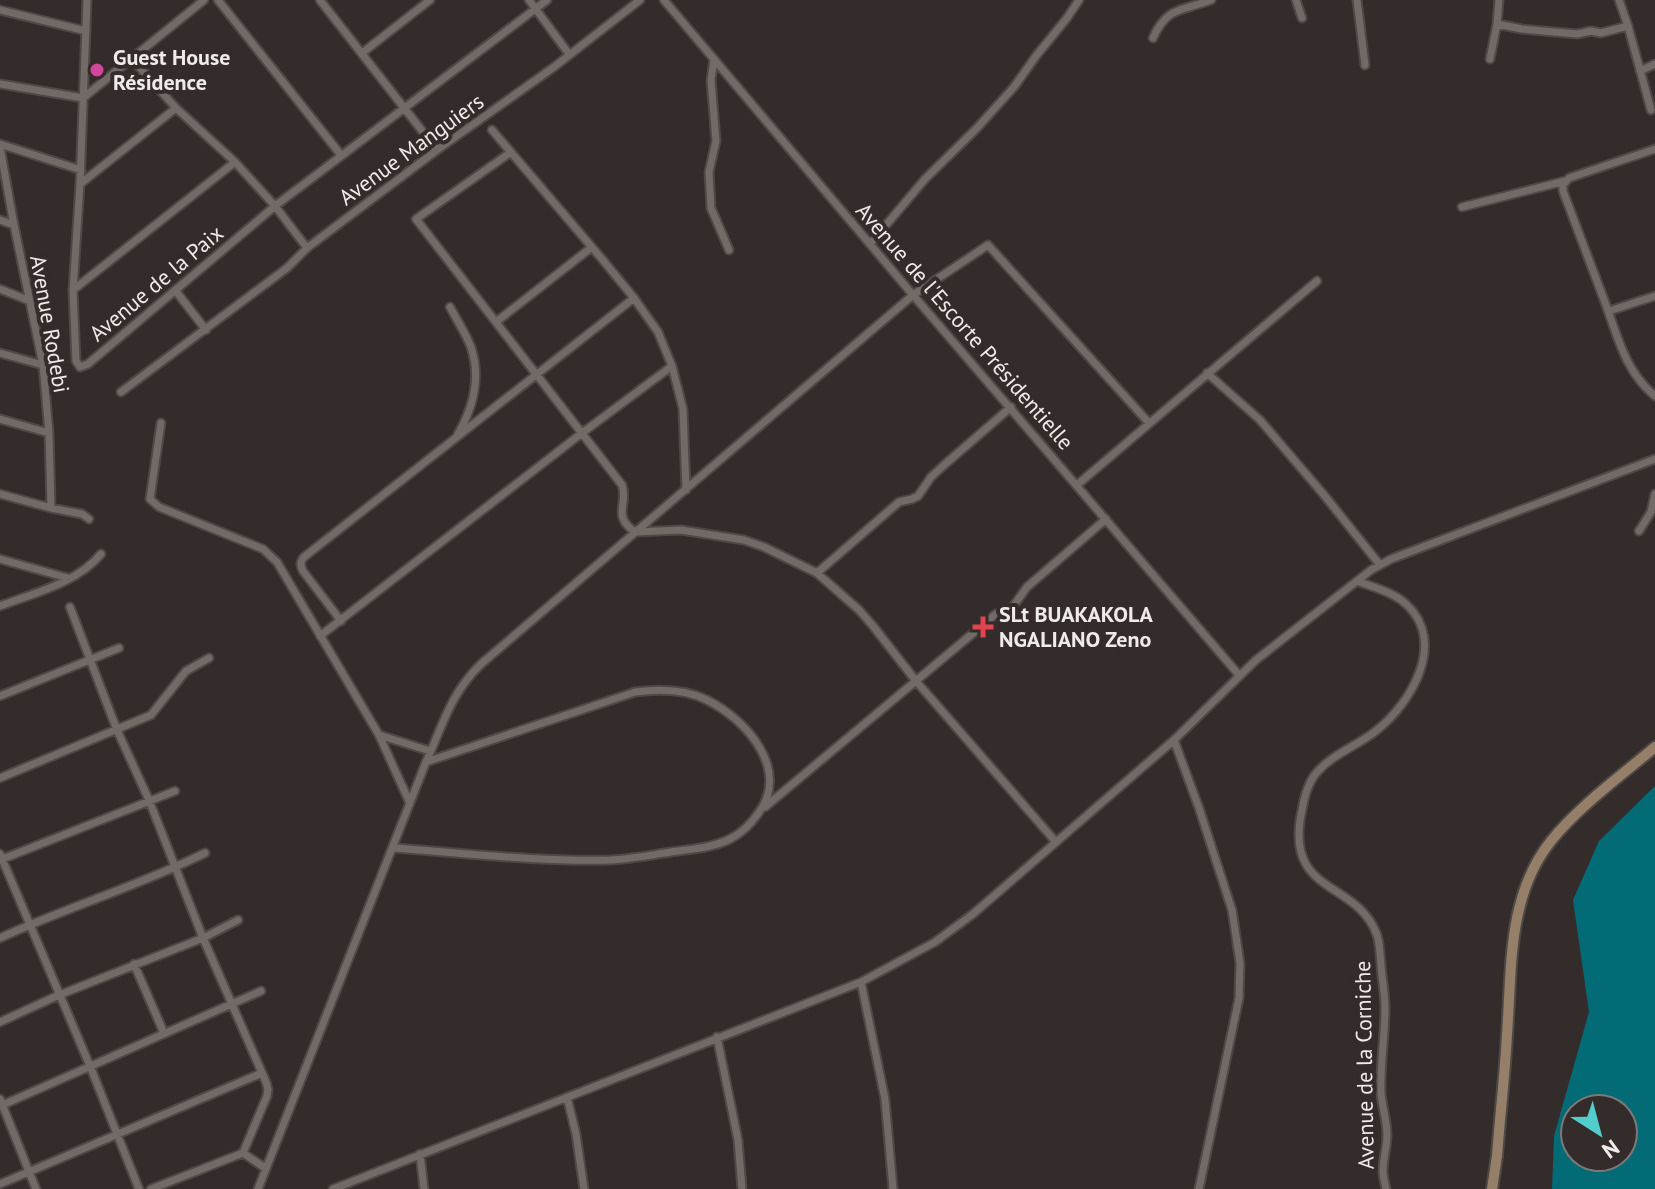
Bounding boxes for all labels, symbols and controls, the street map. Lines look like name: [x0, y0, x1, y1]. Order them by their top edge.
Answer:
place label: Guest House Résidence: [113, 43, 230, 96]
marker: Guest House Résidence: [88, 61, 106, 79]
street label: Avenue Manguiers: [333, 87, 489, 211]
street label: Avenue de l'Escorte Présidentielle: [850, 197, 1080, 455]
street label: Avenue de la Paix: [83, 219, 229, 347]
street label: Avenue Rodebi: [24, 253, 76, 395]
place label: SLt BUAKAKOLA NGALIANO Zeno: [999, 600, 1154, 653]
marker: SLt BUAKAKOLA NGALIANO Zeno: [974, 618, 992, 636]
street label: Avenue de la Corniche: [1348, 960, 1380, 1170]
north arrow: [1559, 1093, 1639, 1173]
text: N: [1597, 1134, 1625, 1165]

